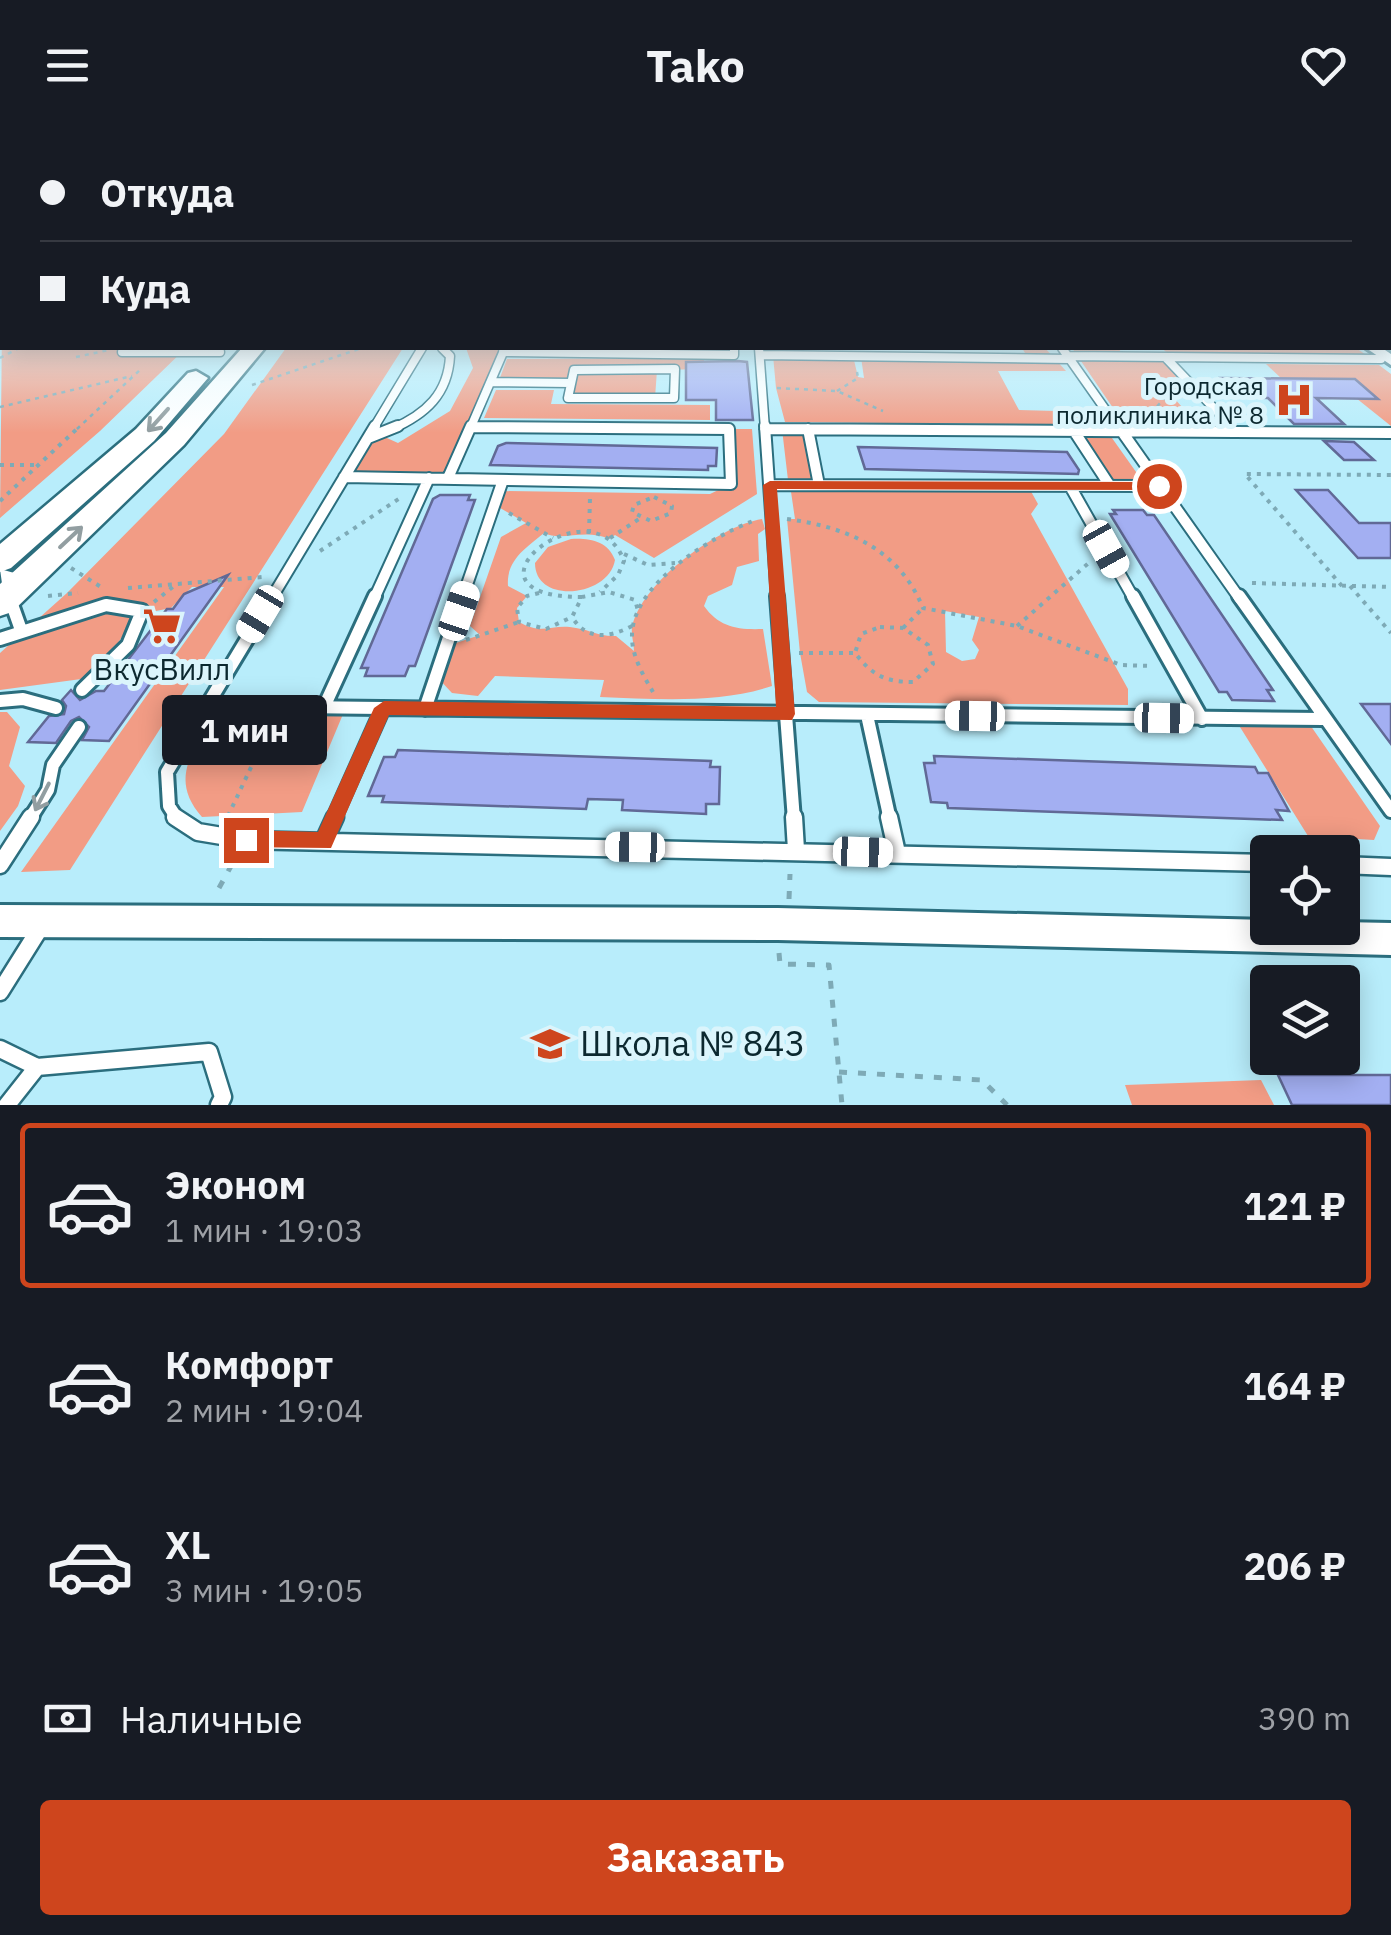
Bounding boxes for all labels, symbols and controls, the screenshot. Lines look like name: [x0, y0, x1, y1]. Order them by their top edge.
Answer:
text: Tako: [646, 36, 745, 94]
icon: menu: [40, 38, 95, 93]
icon: heart: [1296, 38, 1351, 93]
text: Откуда: [100, 168, 234, 217]
text: Куда: [100, 264, 191, 313]
place label: Городская поликлиника № 8: [1056, 369, 1264, 431]
hospital icon: Городская поликлиника № 8: [1273, 379, 1315, 421]
one-way arrow: [147, 407, 170, 432]
route start: [1137, 464, 1182, 509]
car: [1078, 515, 1134, 583]
one-way arrow: [59, 525, 83, 549]
car: [435, 578, 483, 644]
car: [232, 581, 288, 647]
supermarket icon: ВкусВилл: [141, 605, 183, 647]
place label: ВкусВилл: [94, 649, 230, 688]
callout: 1 мин: [164, 695, 328, 765]
car: [945, 700, 1005, 732]
car: [1134, 702, 1194, 734]
text: 1 мин: [200, 709, 289, 751]
one-way arrow: [32, 781, 51, 811]
route end: [224, 818, 269, 863]
car: [605, 831, 665, 863]
map controls: [1250, 835, 1360, 1075]
button: locate: [1250, 835, 1360, 945]
car: [832, 836, 894, 868]
button: layers: [1250, 965, 1360, 1075]
place label: Школа № 843: [580, 1020, 806, 1066]
school or university icon: Школа № 843: [529, 1023, 571, 1065]
text: Эконом: [165, 1160, 306, 1209]
icon: car: [45, 1161, 135, 1251]
text: 121 ₽: [1244, 1181, 1346, 1230]
text: 1 мин · 19:03: [165, 1209, 363, 1251]
text: Комфорт: [165, 1340, 333, 1389]
icon: car: [45, 1341, 135, 1431]
text: 164 ₽: [1244, 1361, 1346, 1410]
text: 2 мин · 19:04: [165, 1389, 363, 1431]
text: XL: [165, 1520, 211, 1569]
icon: car: [45, 1521, 135, 1611]
text: 206 ₽: [1244, 1541, 1346, 1590]
text: 3 мин · 19:05: [165, 1569, 363, 1611]
icon: cash: [40, 1691, 95, 1746]
text: Наличные: [120, 1694, 303, 1743]
text: 390 m: [1258, 1697, 1351, 1739]
button: Заказать: [40, 1800, 1351, 1915]

